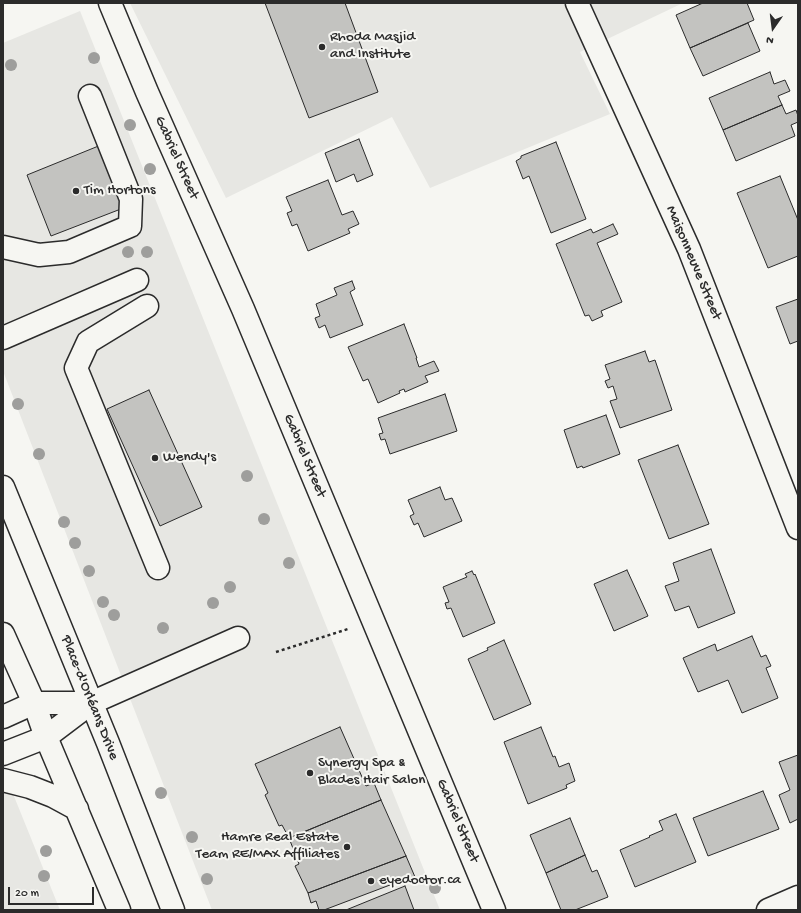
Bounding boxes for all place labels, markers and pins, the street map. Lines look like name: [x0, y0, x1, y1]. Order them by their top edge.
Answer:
place label: Rhoda Masjid and Institute: [330, 29, 415, 64]
marker: Rhoda Masjid and Institute: [317, 42, 327, 52]
place label: Tim Hortons: [84, 182, 155, 200]
marker: Tim Hortons: [71, 186, 81, 196]
place label: Wendy's: [163, 449, 216, 467]
marker: Wendy's: [150, 453, 160, 463]
place label: Synergy Spa & Blades Hair Salon: [318, 755, 425, 790]
marker: Synergy Spa & Blades Hair Salon: [305, 768, 315, 778]
place label: Hamre Real Estate Team RE/MAX Affiliates: [196, 829, 339, 864]
marker: Hamre Real Estate Team RE/MAX Affiliates: [342, 842, 352, 852]
place label: eyedoctor.ca: [379, 872, 461, 890]
marker: eyedoctor.ca: [366, 876, 376, 886]

